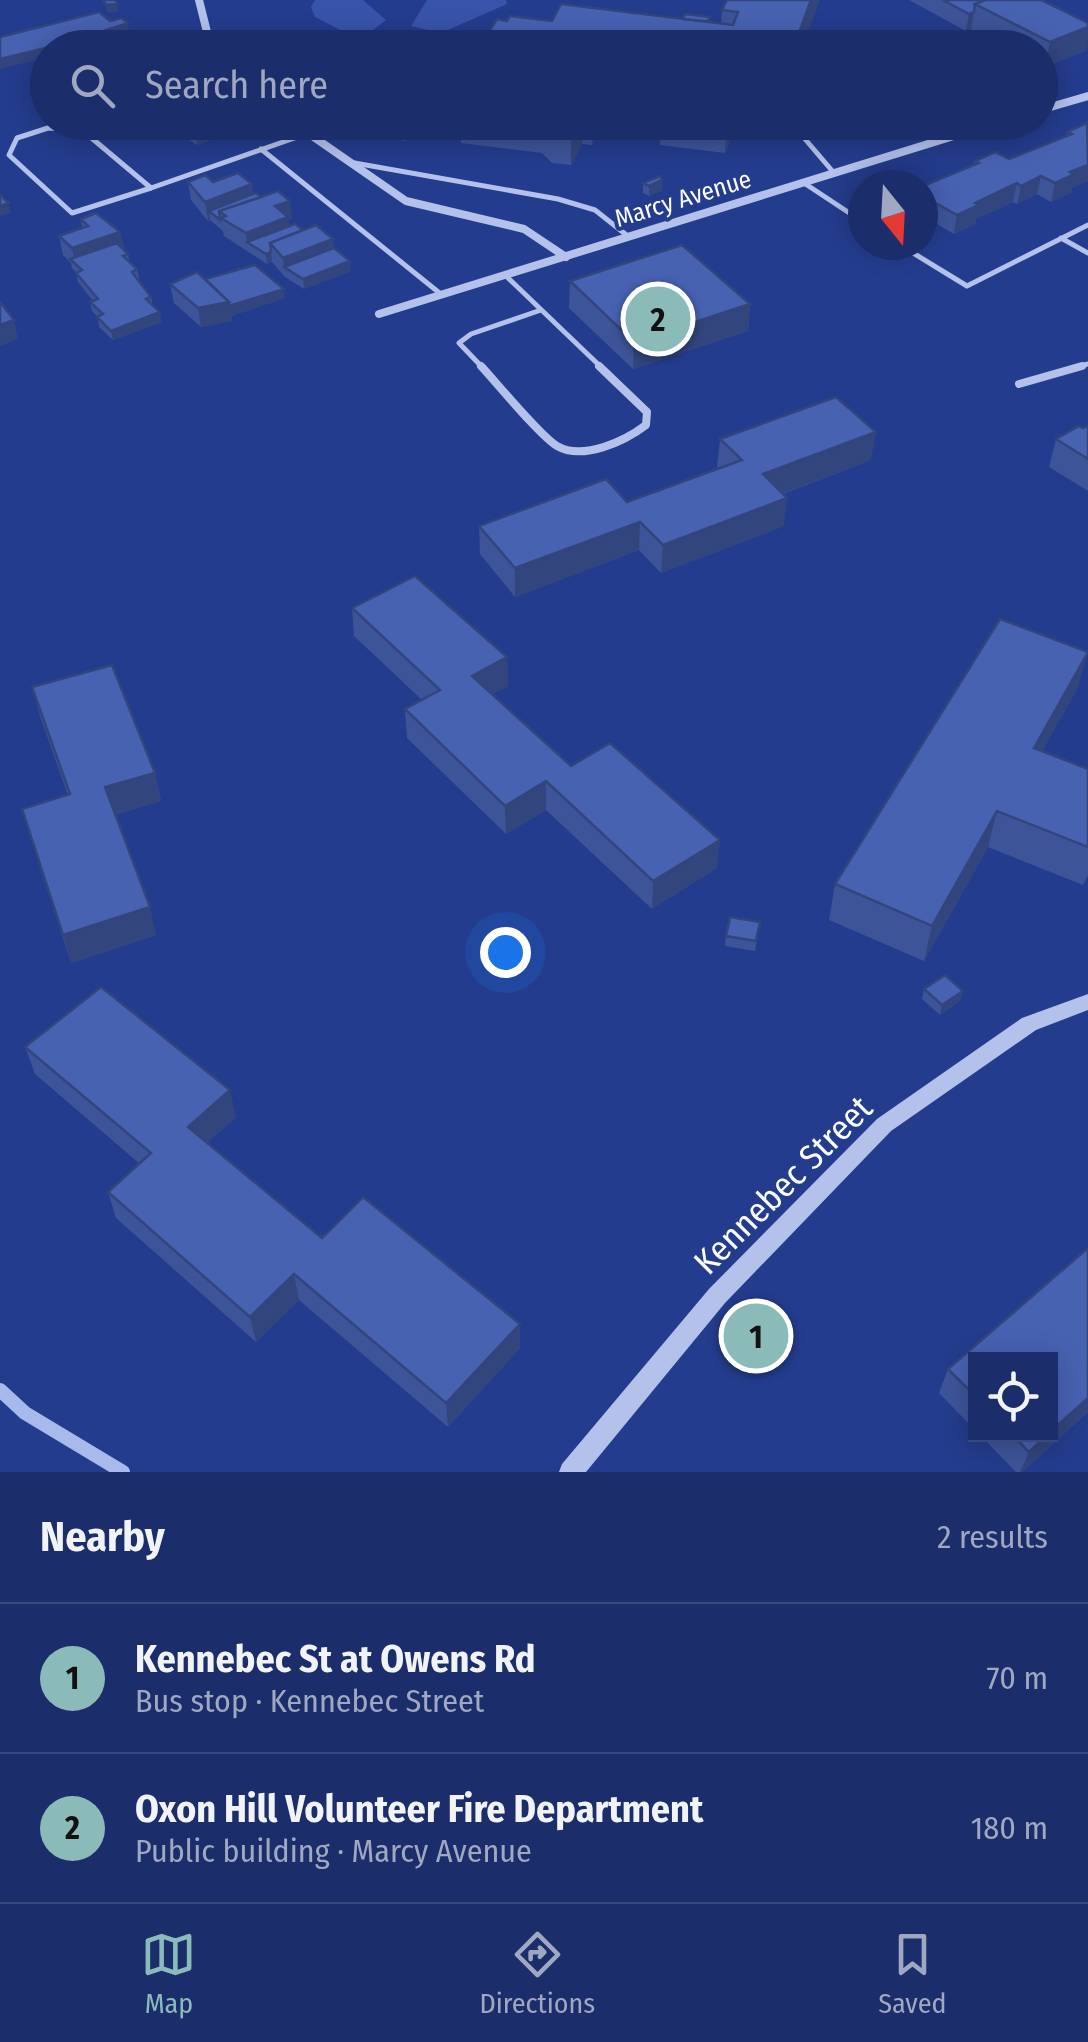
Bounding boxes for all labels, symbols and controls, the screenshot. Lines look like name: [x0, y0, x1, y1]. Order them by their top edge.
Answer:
search box: [30, 30, 1058, 140]
icon: search: [65, 58, 120, 113]
text: Search here: [145, 62, 328, 108]
street label: Marcy Avenue: [611, 164, 755, 234]
north arrow: [848, 170, 938, 260]
pin: 2: [626, 282, 690, 356]
your location: [480, 927, 531, 978]
street label: Kennebec Street: [685, 1087, 881, 1283]
pin: 1: [724, 1298, 788, 1374]
map controls: [968, 1352, 1058, 1442]
button: locate: [968, 1352, 1058, 1442]
text: Nearby: [40, 1512, 165, 1562]
text: 2 results: [937, 1518, 1048, 1556]
text: Kennebec St at Owens Rd: [135, 1636, 536, 1682]
text: 1: [66, 1659, 79, 1697]
text: 70 m: [987, 1659, 1048, 1697]
text: Bus stop · Kennebec Street: [135, 1682, 484, 1720]
text: Oxon Hill Volunteer Fire Department: [135, 1786, 703, 1832]
text: 2: [65, 1809, 80, 1847]
text: 180 m: [971, 1809, 1048, 1847]
text: Public building · Marcy Avenue: [135, 1832, 532, 1870]
tab: Map: [141, 1927, 196, 2020]
tab: Directions: [479, 1927, 595, 2020]
tab: Saved: [878, 1927, 947, 2020]

